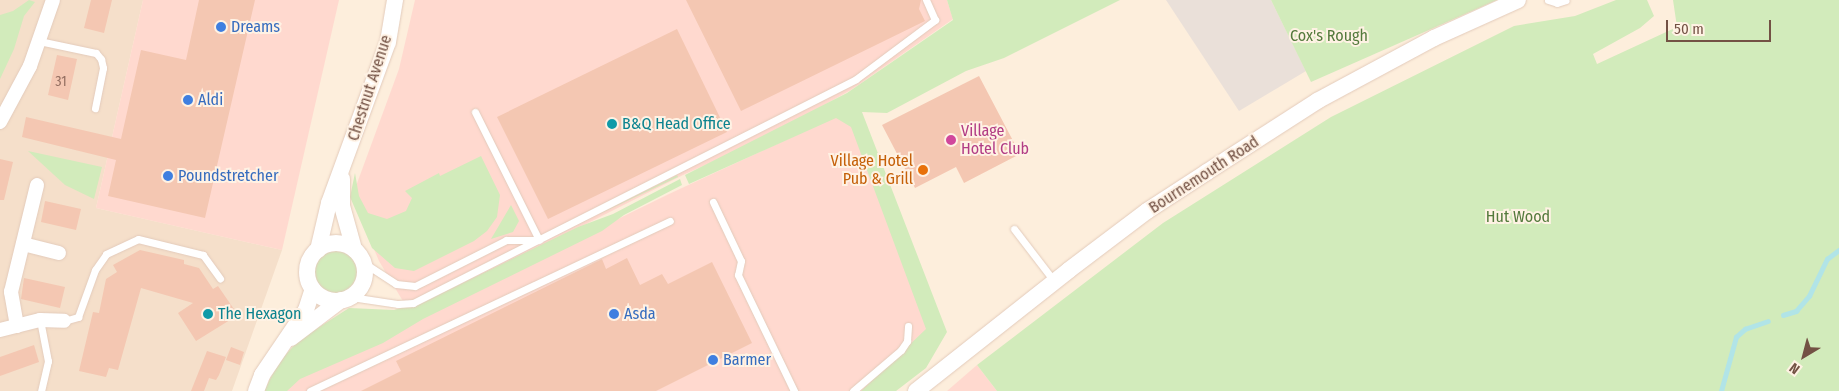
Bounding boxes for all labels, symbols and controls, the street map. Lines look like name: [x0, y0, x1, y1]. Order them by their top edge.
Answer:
scale bar: [1669, 10, 1774, 42]
place label: Dreams: [231, 17, 280, 37]
text: 50 m: [1674, 20, 1704, 38]
marker: Dreams: [215, 21, 227, 33]
park label: Cox's Rough: [1290, 26, 1368, 46]
street label: Chestnut Avenue: [344, 33, 396, 143]
house number: 31: [55, 74, 67, 90]
place label: Aldi: [198, 90, 223, 110]
marker: Aldi: [182, 94, 194, 106]
place label: B&Q Head Office: [622, 114, 731, 134]
marker: B&Q Head Office: [606, 118, 618, 130]
place label: Village Hotel Club: [961, 121, 1029, 159]
street label: Bournemouth Road: [1145, 132, 1263, 218]
marker: Village Hotel Club: [945, 134, 957, 146]
place label: Village Hotel Pub & Grill: [831, 151, 913, 189]
marker: Village Hotel Pub & Grill: [917, 164, 929, 176]
place label: Poundstretcher: [178, 166, 279, 186]
marker: Poundstretcher: [162, 170, 174, 182]
park label: Hut Wood: [1486, 207, 1550, 227]
place label: The Hexagon: [218, 304, 302, 324]
place label: Asda: [624, 304, 656, 324]
marker: The Hexagon: [202, 308, 214, 320]
marker: Asda: [608, 308, 620, 320]
north arrow: [1779, 331, 1829, 381]
place label: Barmer: [723, 350, 771, 370]
marker: Barmer: [707, 354, 719, 366]
text: N: [1786, 359, 1803, 378]

